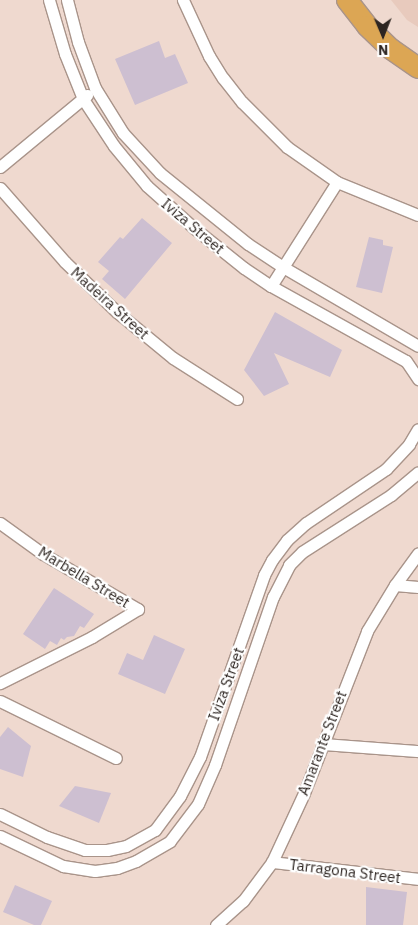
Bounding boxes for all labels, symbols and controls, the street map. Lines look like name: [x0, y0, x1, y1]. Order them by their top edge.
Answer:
north arrow: [358, 10, 408, 60]
text: N: [378, 41, 388, 59]
street label: Iviza Street: [158, 194, 228, 258]
street label: Madeira Street: [67, 263, 153, 343]
street label: Marbella Street: [35, 543, 133, 611]
street label: Iviza Street: [204, 645, 248, 723]
street label: Amarante Street: [294, 688, 350, 798]
street label: Tarragona Street: [288, 855, 402, 887]

